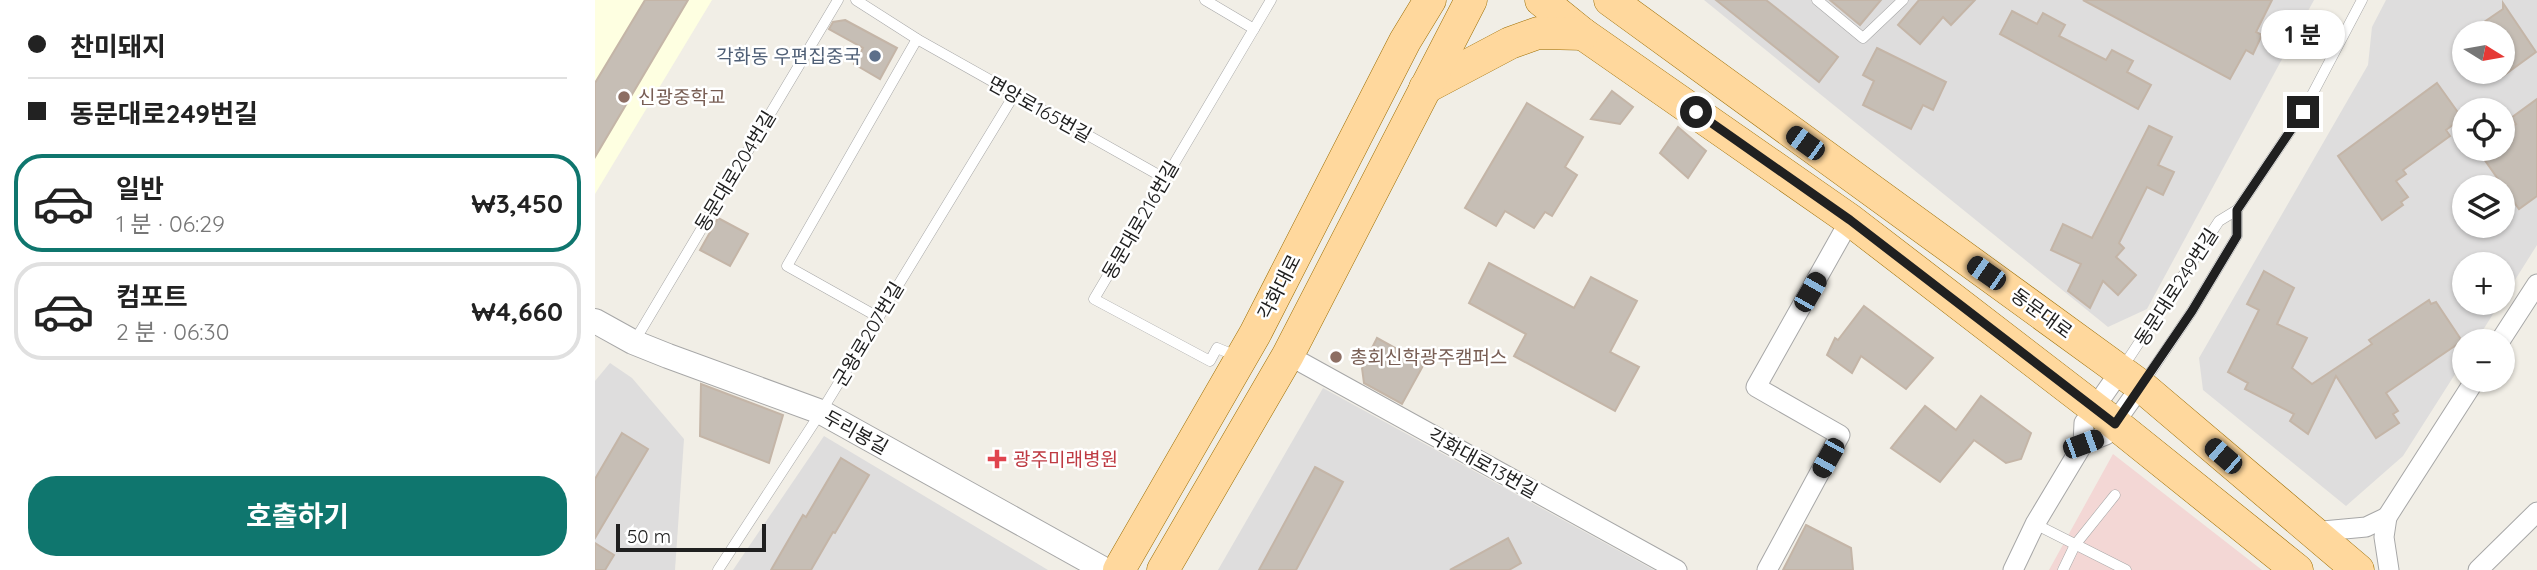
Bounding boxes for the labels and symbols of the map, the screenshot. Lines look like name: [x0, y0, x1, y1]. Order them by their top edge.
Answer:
callout: 1 분: [2261, 10, 2345, 60]
north arrow: [2452, 21, 2515, 84]
place label: 각화동 우편집중국: [716, 44, 861, 68]
marker: 각화동 우편집중국: [867, 48, 883, 64]
street label: 면앙로165번길: [984, 71, 1096, 147]
place label: 신광중학교: [638, 85, 725, 109]
marker: 신광중학교: [616, 89, 632, 105]
route start: [1680, 96, 1712, 128]
route end: [2287, 96, 2319, 128]
street label: 동문대로204번길: [690, 106, 780, 236]
car: [1782, 122, 1829, 164]
street label: 동문대로216번길: [1096, 157, 1184, 283]
street label: 동문대로249번길: [2129, 224, 2223, 350]
street label: 각화대로: [1252, 250, 1306, 324]
car: [1963, 252, 2010, 294]
car: [1791, 269, 1830, 315]
street label: 군왕로207번길: [827, 277, 909, 391]
street label: 동문대로: [2007, 283, 2077, 343]
place label: 총회신학광주캠퍼스: [1350, 345, 1507, 369]
marker: 총회신학광주캠퍼스: [1328, 349, 1344, 365]
street label: 두리봉길: [820, 405, 892, 459]
street label: 각화대로13번길: [1424, 423, 1542, 503]
car: [2060, 427, 2107, 461]
car: [2201, 434, 2246, 478]
car: [1809, 435, 1848, 481]
place label: 광주미래병원: [1013, 447, 1118, 471]
marker: 광주미래병원: [987, 449, 1007, 469]
scale bar: [616, 521, 767, 553]

